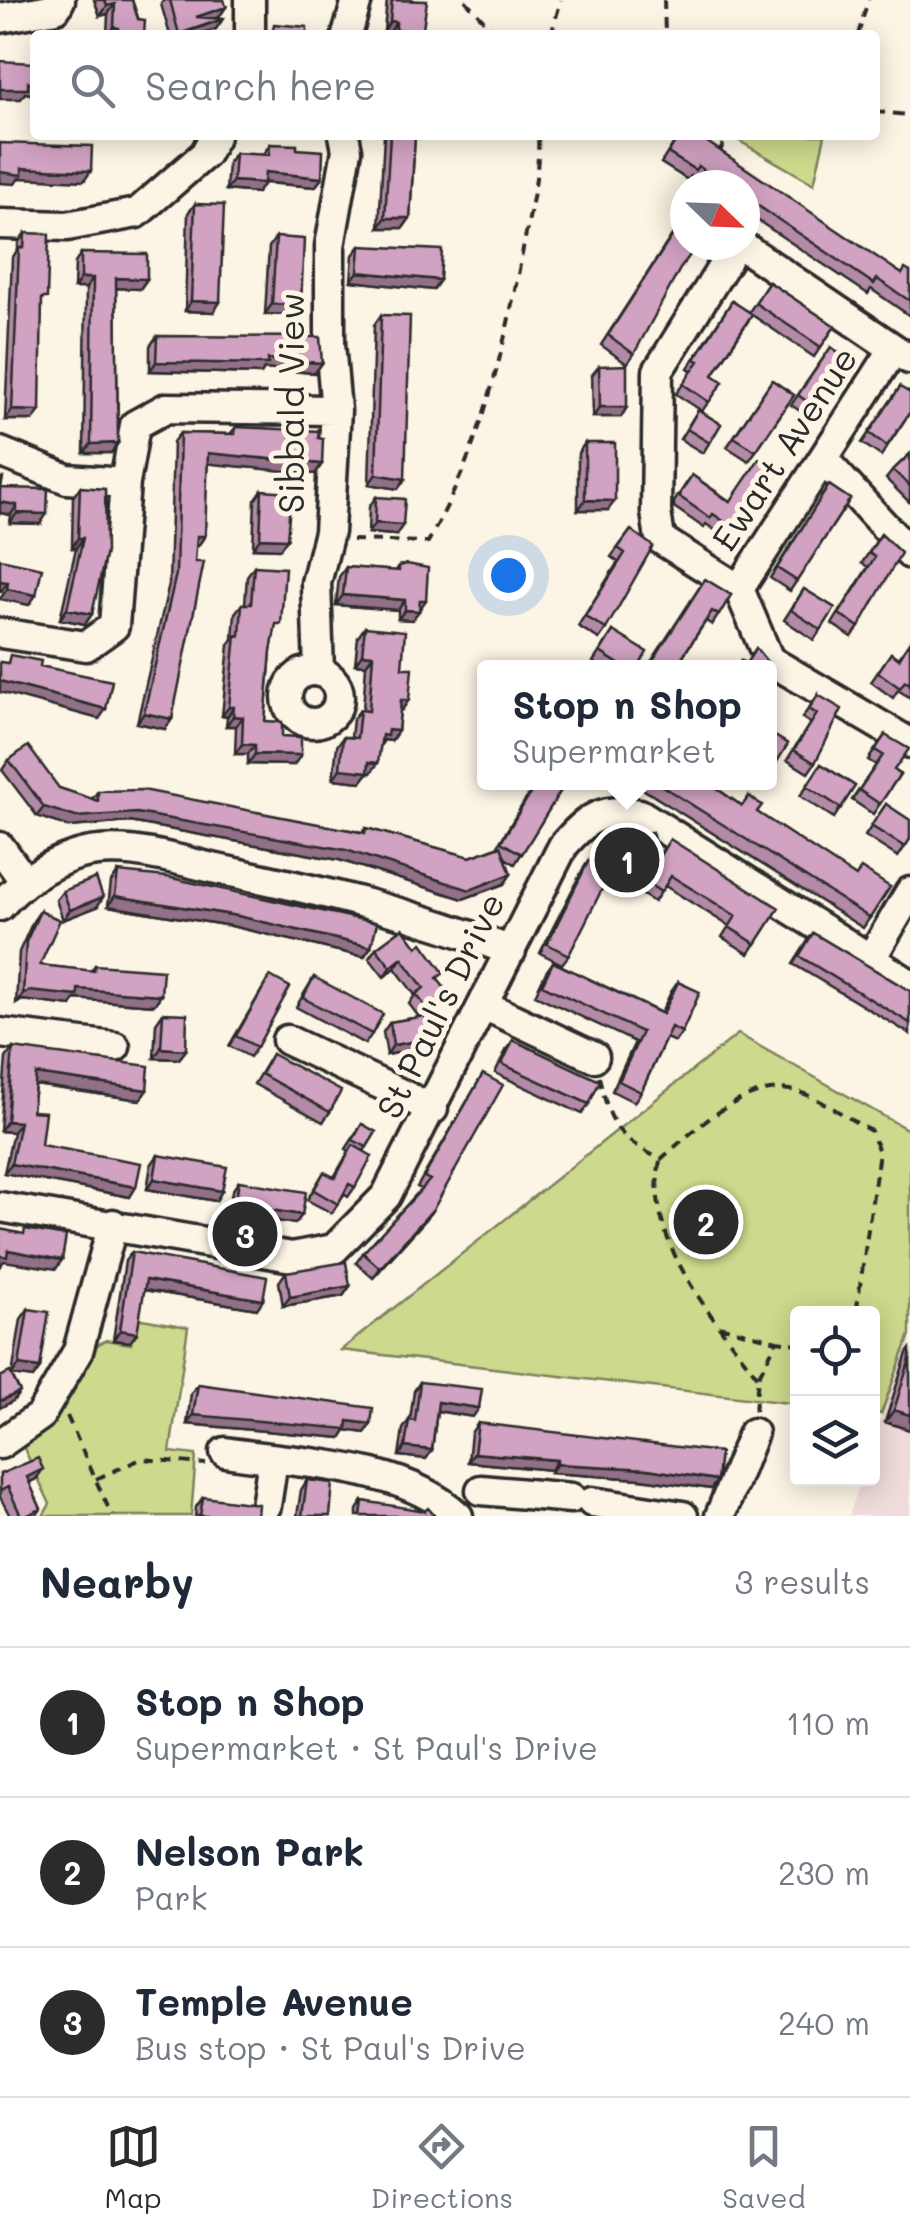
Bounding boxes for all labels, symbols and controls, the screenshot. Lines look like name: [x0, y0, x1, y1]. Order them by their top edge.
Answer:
search box: [30, 30, 880, 140]
icon: search: [65, 58, 120, 113]
text: Search here: [145, 60, 376, 110]
north arrow: [670, 170, 760, 260]
street label: Sibbald View: [267, 292, 313, 514]
street label: Ewart Avenue: [700, 337, 866, 559]
your location: [483, 550, 534, 601]
popup: [477, 660, 777, 790]
text: Stop n Shop: [512, 679, 742, 729]
text: Supermarket: [512, 729, 716, 771]
pin: 1: [594, 822, 660, 898]
street label: St Paul's Drive: [365, 885, 514, 1126]
pin: 2: [674, 1184, 738, 1260]
pin: 3: [212, 1196, 278, 1272]
map controls: [790, 1306, 880, 1486]
button: locate: [790, 1306, 880, 1396]
button: layers: [790, 1396, 880, 1486]
text: Nearby: [40, 1554, 194, 1609]
text: 3 results: [734, 1560, 870, 1602]
text: Stop n Shop: [135, 1676, 365, 1726]
text: 1: [65, 1701, 80, 1743]
text: 110 m: [786, 1701, 870, 1743]
text: Supermarket · St Paul's Drive: [135, 1726, 598, 1768]
text: Nelson Park: [135, 1826, 364, 1876]
text: 2: [64, 1851, 81, 1893]
text: 230 m: [778, 1851, 870, 1893]
text: Park: [135, 1876, 208, 1918]
text: Temple Avenue: [135, 1976, 413, 2026]
text: 3: [63, 2001, 82, 2043]
text: 240 m: [778, 2001, 870, 2043]
text: Bus stop · St Paul's Drive: [135, 2026, 526, 2068]
tab: Map: [105, 2119, 162, 2215]
tab: Directions: [371, 2119, 513, 2215]
tab: Saved: [722, 2119, 805, 2215]

